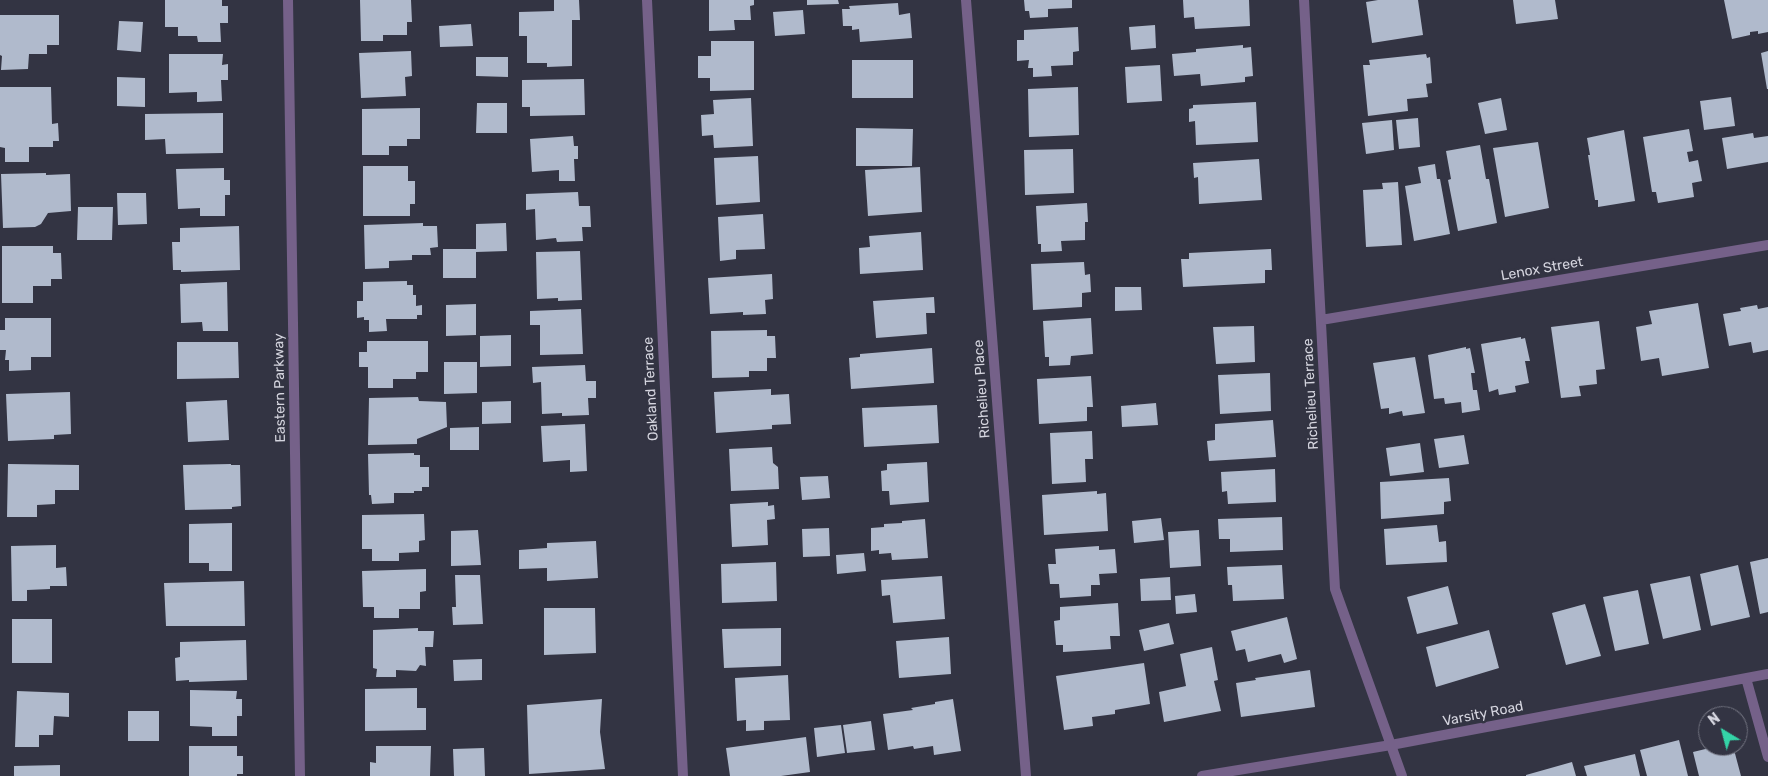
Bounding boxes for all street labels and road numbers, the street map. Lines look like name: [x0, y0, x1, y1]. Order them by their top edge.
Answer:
street label: Lenox Street: [1499, 253, 1585, 285]
street label: Eastern Parkway: [271, 333, 289, 443]
street label: Oakland Terrace: [640, 337, 662, 441]
street label: Richelieu Terrace: [1300, 338, 1322, 450]
street label: Richelieu Place: [970, 339, 994, 439]
street label: Varsity Road: [1441, 698, 1525, 730]

